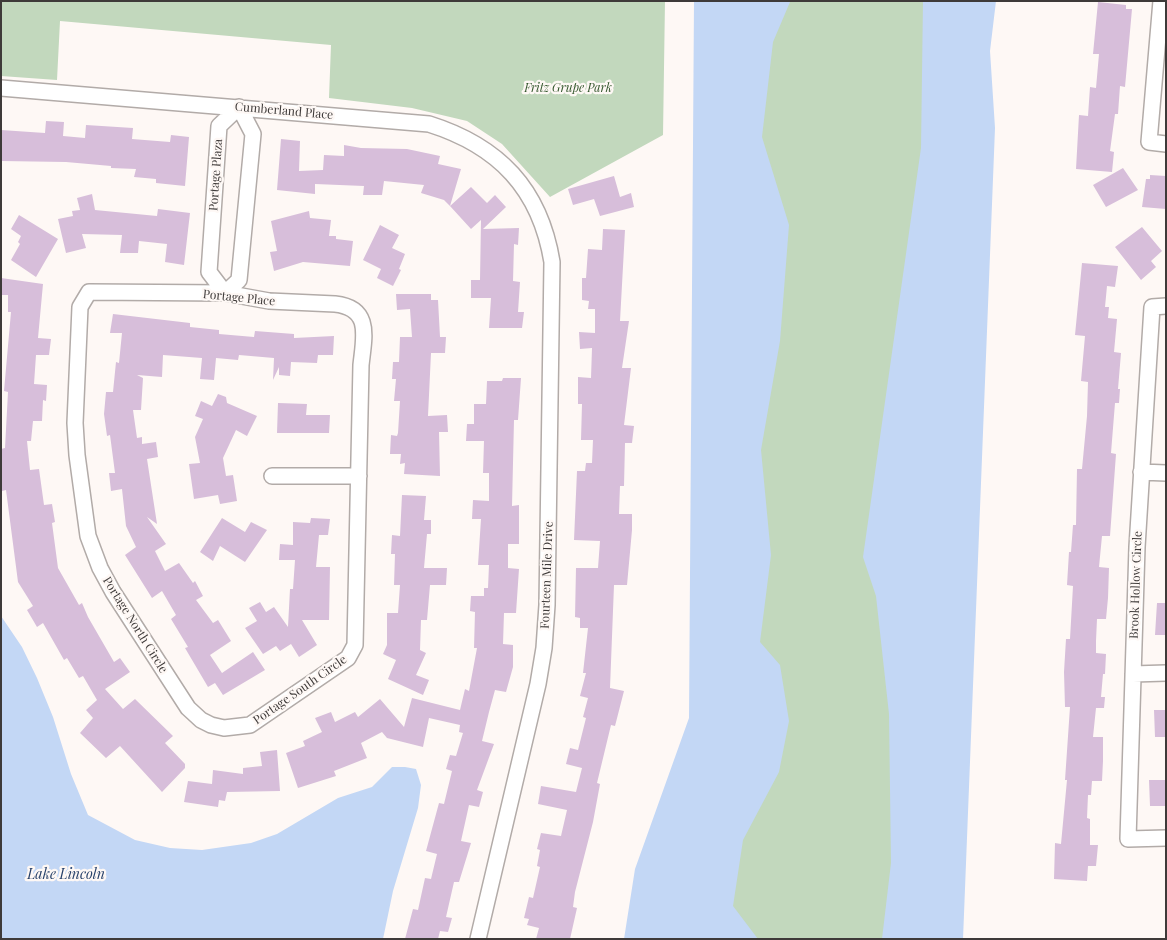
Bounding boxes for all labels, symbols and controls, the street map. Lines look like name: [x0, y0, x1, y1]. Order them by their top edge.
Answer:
park label: Fritz Grupe Park: [524, 81, 612, 95]
street label: Cumberland Place: [234, 100, 334, 122]
street label: Portage Plaza: [206, 138, 226, 212]
street label: Portage Place: [202, 287, 276, 309]
street label: Fourteen Mile Drive: [538, 521, 556, 629]
street label: Brook Hollow Circle: [1127, 531, 1145, 639]
street label: Portage North Circle: [100, 574, 170, 676]
street label: Portage South Circle: [251, 652, 349, 728]
water label: Lake Lincoln: [27, 867, 105, 883]

